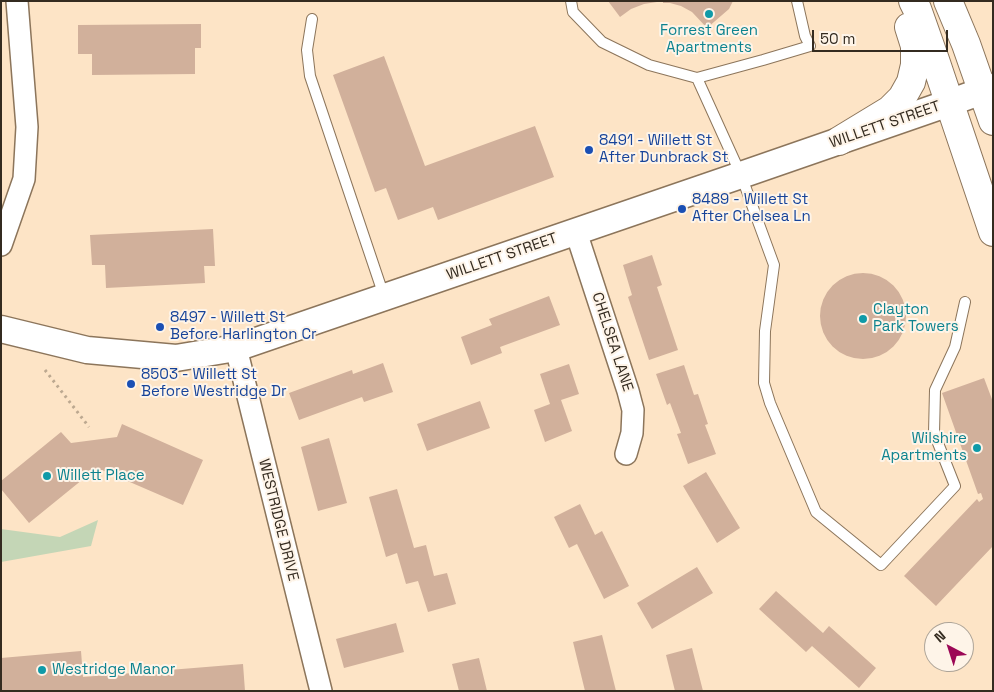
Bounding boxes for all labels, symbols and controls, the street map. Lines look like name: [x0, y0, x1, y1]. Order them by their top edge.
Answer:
marker: Forrest Green Apartments: [703, 8, 715, 20]
scale bar: [814, 20, 950, 52]
place label: Forrest Green Apartments: [660, 22, 758, 57]
text: 50 m: [820, 29, 855, 48]
street label: WILLETT STREET: [827, 98, 943, 152]
place label: 8491 - Willett St After Dunbrack St: [599, 132, 728, 167]
marker: 8491 - Willett St After Dunbrack St: [583, 144, 595, 156]
place label: 8489 - Willett St After Chelsea Ln: [692, 191, 811, 226]
marker: 8489 - Willett St After Chelsea Ln: [676, 203, 688, 215]
street label: WILLETT STREET: [444, 230, 560, 284]
street label: CHELSEA LANE: [588, 290, 636, 394]
place label: Clayton Park Towers: [873, 301, 959, 336]
place label: 8497 - Willett St Before Harlington Cr: [170, 309, 317, 344]
marker: Clayton Park Towers: [857, 313, 869, 325]
marker: 8497 - Willett St Before Harlington Cr: [154, 321, 166, 333]
place label: 8503 - Willett St Before Westridge Dr: [141, 366, 287, 401]
marker: 8503 - Willett St Before Westridge Dr: [125, 378, 137, 390]
place label: Wilshire Apartments: [881, 430, 967, 465]
marker: Wilshire Apartments: [971, 442, 983, 454]
street label: WESTRIDGE DRIVE: [254, 457, 302, 583]
place label: Willett Place: [57, 467, 145, 485]
marker: Willett Place: [41, 470, 53, 482]
north arrow: [924, 622, 974, 672]
text: N: [931, 626, 949, 646]
place label: Westridge Manor: [52, 661, 176, 679]
marker: Westridge Manor: [36, 664, 48, 676]

